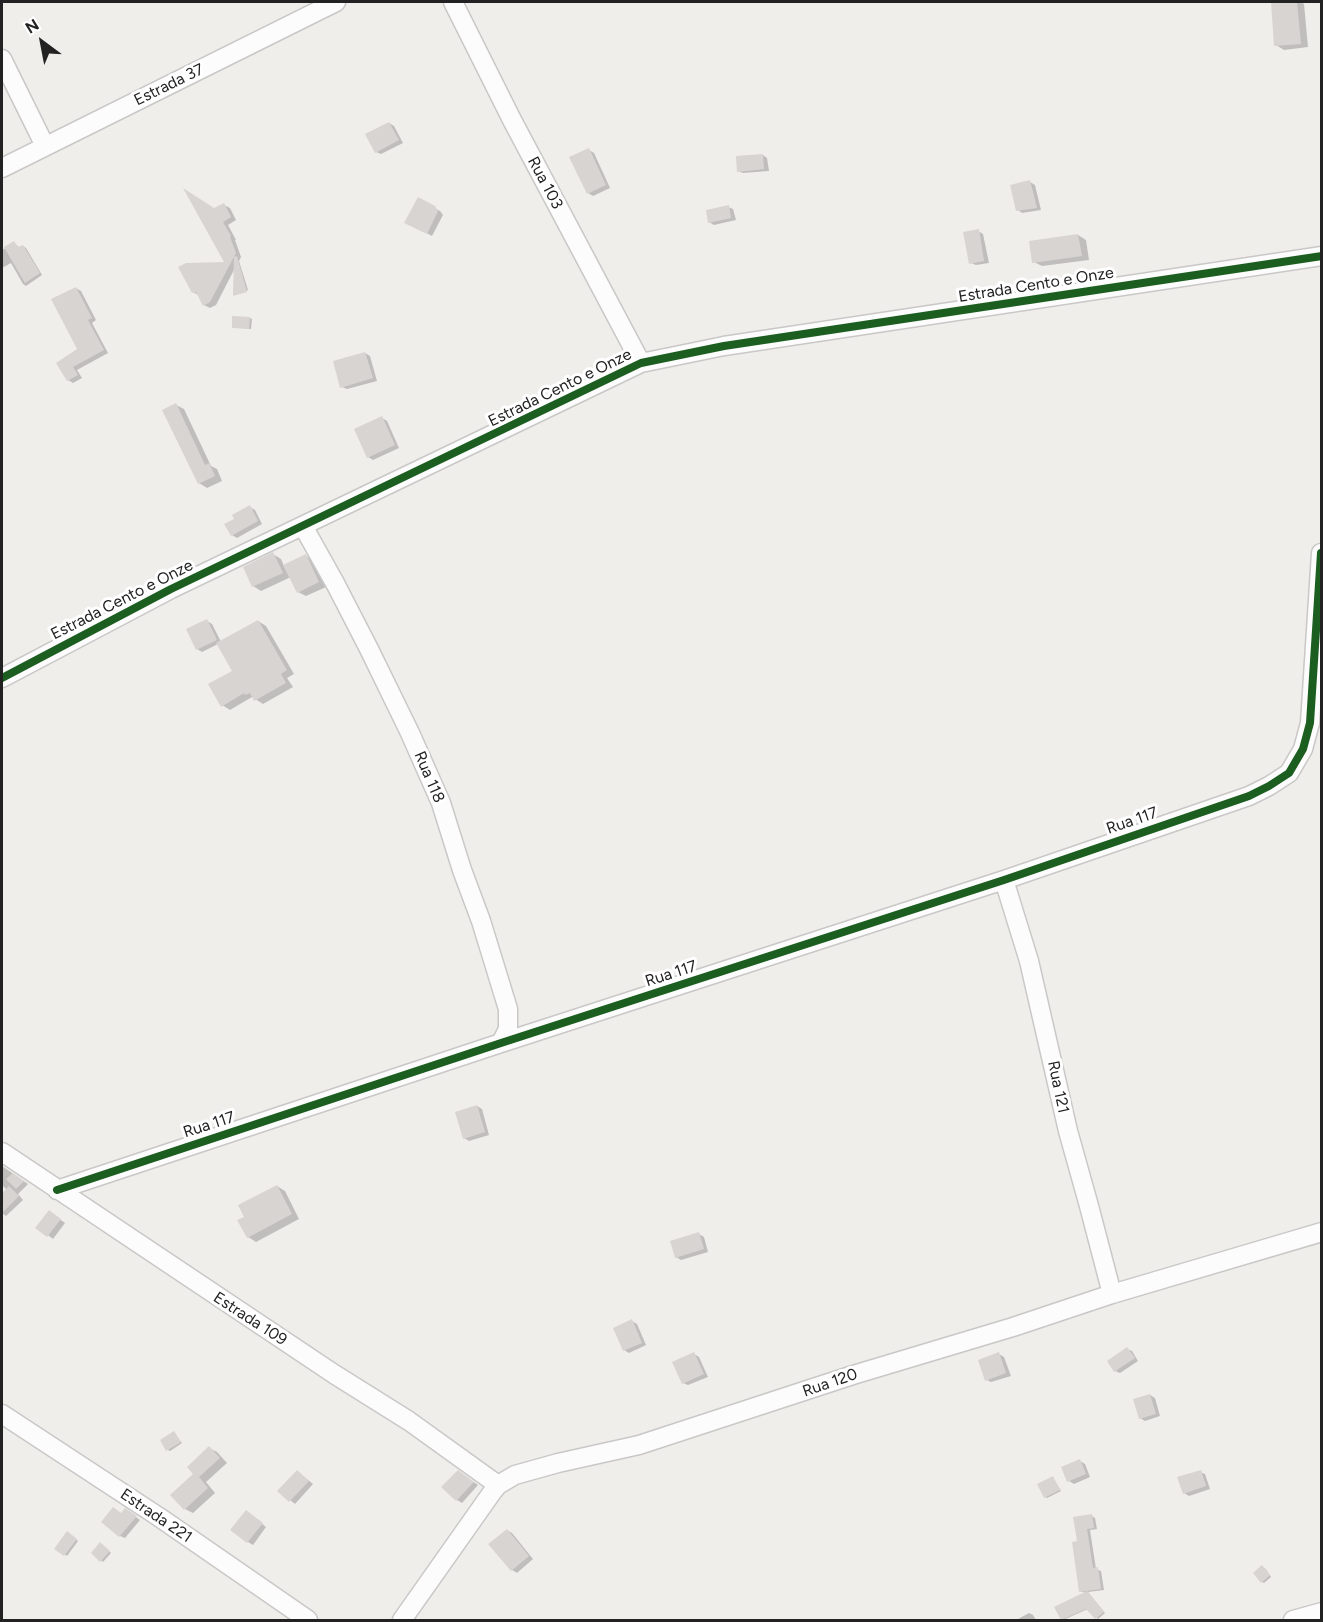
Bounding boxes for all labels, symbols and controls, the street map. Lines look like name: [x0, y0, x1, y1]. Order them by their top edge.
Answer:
north arrow: [12, 12, 72, 72]
text: N: [22, 15, 42, 38]
street label: Estrada 37: [131, 60, 207, 110]
street label: Rua 103: [523, 153, 567, 213]
street label: Estrada Cento e Onze: [957, 263, 1115, 307]
street label: Estrada Cento e Onze: [485, 345, 635, 431]
street label: Estrada Cento e Onze: [48, 556, 196, 644]
street label: Rua 118: [410, 748, 448, 806]
street label: Rua 117: [1104, 803, 1160, 839]
street label: Rua 117: [643, 957, 699, 991]
street label: Rua 121: [1043, 1059, 1073, 1115]
street label: Rua 117: [181, 1108, 237, 1142]
street label: Estrada 109: [210, 1288, 290, 1350]
street label: Rua 120: [800, 1365, 860, 1401]
street label: Estrada 221: [116, 1485, 196, 1547]

